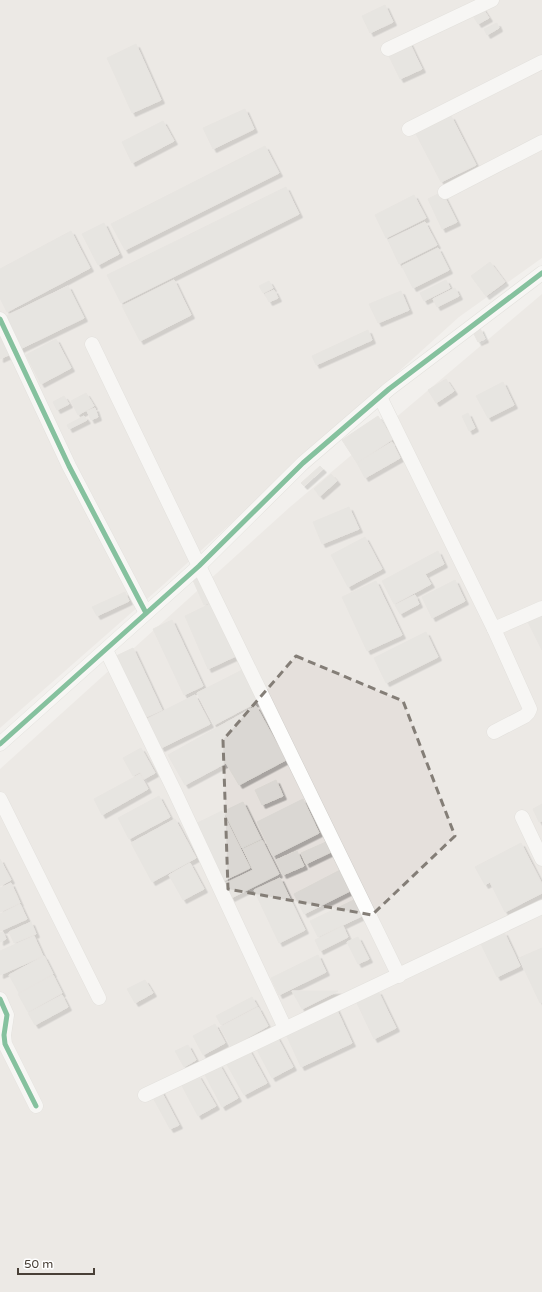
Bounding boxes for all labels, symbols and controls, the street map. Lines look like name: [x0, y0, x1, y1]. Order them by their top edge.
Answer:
scale bar: [18, 1250, 94, 1276]
text: 50 m: [24, 1257, 53, 1271]

